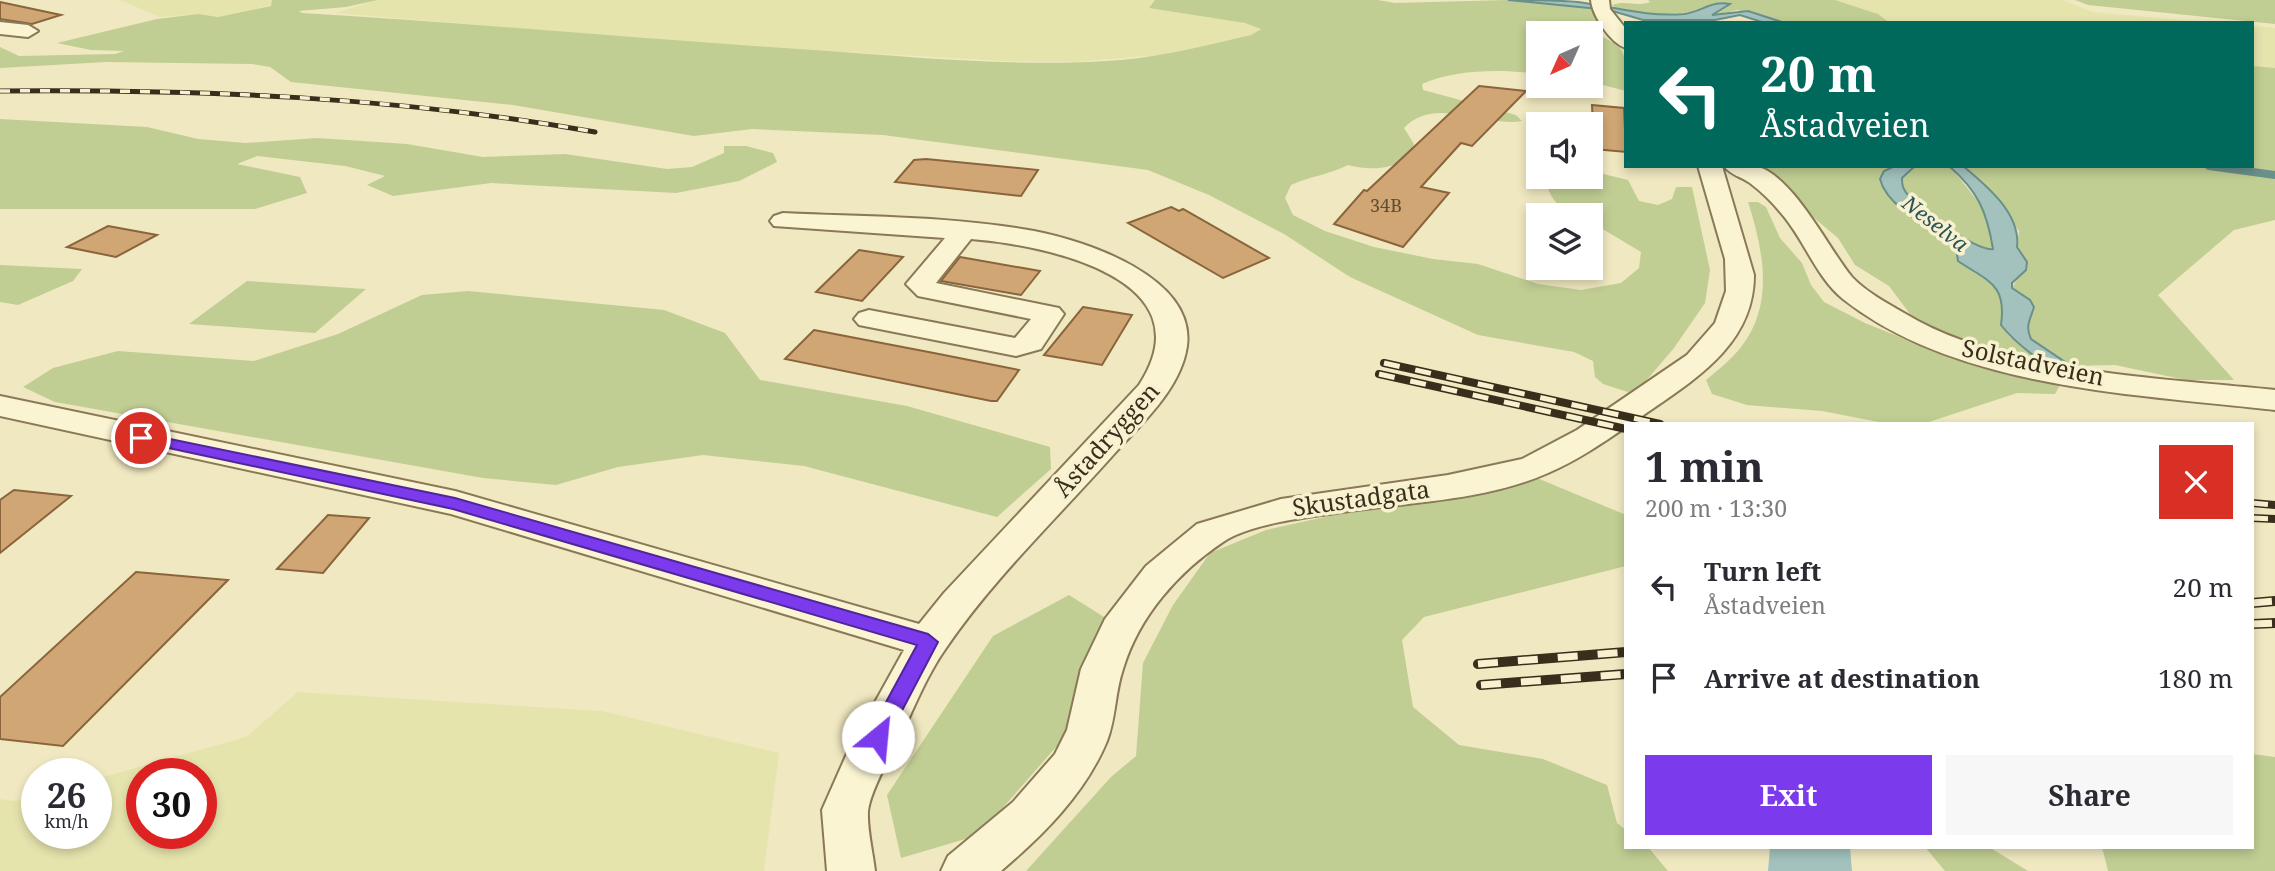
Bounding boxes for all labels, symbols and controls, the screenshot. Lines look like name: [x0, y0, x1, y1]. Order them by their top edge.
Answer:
north arrow: [1526, 21, 1603, 98]
map controls: [1526, 21, 1603, 280]
text: 20 m: [1760, 40, 1876, 106]
icon: left: [1645, 49, 1736, 140]
text: Åstadveien: [1760, 103, 1930, 146]
button: sound: [1526, 112, 1603, 189]
water label: Neselva: [1896, 188, 1975, 258]
house number: 34B: [1370, 193, 1402, 217]
button: layers: [1526, 203, 1603, 280]
street label: Solstadveien: [1959, 330, 2107, 393]
street label: Åstadryggen: [1046, 375, 1166, 503]
pin: [111, 408, 171, 468]
icon: arrive: [122, 419, 160, 457]
text: 1 min: [1645, 437, 1764, 494]
button: close: [2159, 445, 2233, 519]
street label: Skustadgata: [1290, 472, 1432, 523]
text: 200 m · 13:30: [1645, 492, 1787, 524]
text: Turn left: [1704, 553, 1821, 589]
icon: left: [1645, 568, 1683, 606]
text: 20 m: [2173, 569, 2233, 605]
text: Åstadveien: [1704, 589, 1826, 621]
icon: arrive: [1645, 659, 1683, 697]
text: Arrive at destination: [1704, 660, 1980, 696]
text: 180 m: [2158, 660, 2233, 696]
position arrow: [841, 700, 915, 774]
button: Exit: [1645, 755, 1932, 835]
button: Share: [1946, 755, 2233, 835]
speed limit sign: 30: [126, 758, 217, 849]
text: 26: [47, 771, 86, 818]
text: km/h: [44, 809, 89, 833]

